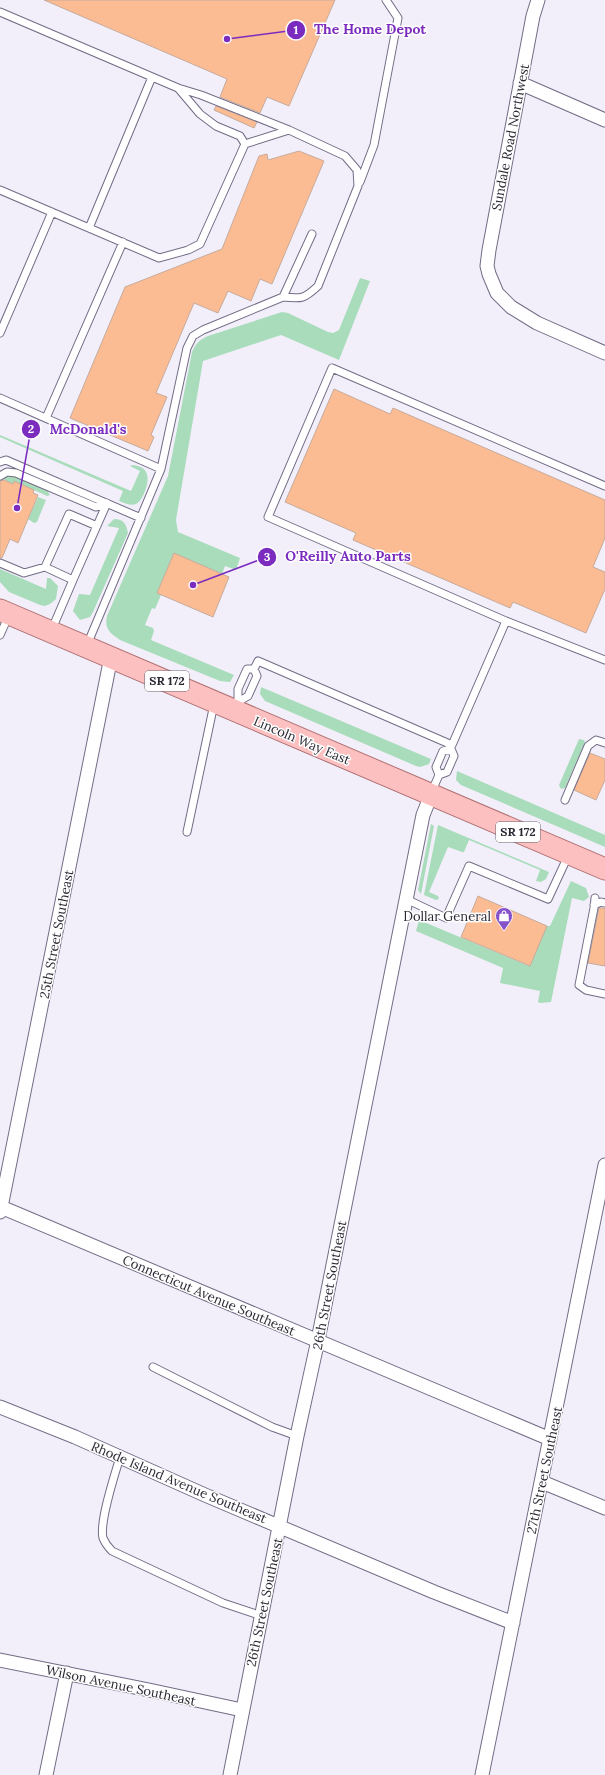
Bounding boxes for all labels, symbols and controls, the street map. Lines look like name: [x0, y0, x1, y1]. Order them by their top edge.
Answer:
callout: The Home Depot: [286, 17, 434, 43]
text: The Home Depot: [314, 20, 426, 38]
text: 1: [294, 22, 299, 37]
street label: Sundale Road Northwest: [488, 62, 533, 212]
callout: McDonald's: [21, 416, 134, 442]
text: McDonald's: [49, 420, 127, 438]
text: 2: [28, 421, 34, 436]
callout: O'Reilly Auto Parts: [257, 544, 418, 570]
text: O'Reilly Auto Parts: [285, 547, 411, 565]
text: 3: [264, 549, 271, 564]
road number: SR 172: [145, 671, 189, 691]
street label: Lincoln Way East: [251, 712, 353, 769]
road number: SR 172: [496, 822, 540, 842]
street label: 25th Street Southeast: [36, 868, 77, 1000]
shop icon: Dollar General: [494, 906, 514, 931]
place label: Dollar General: [403, 908, 491, 925]
street label: 26th Street Southeast: [309, 1219, 350, 1351]
street label: Connecticut Avenue Southeast: [120, 1251, 298, 1340]
street label: 27th Street Southeast: [523, 1405, 566, 1535]
street label: Rhode Island Avenue Southeast: [88, 1438, 269, 1527]
street label: 26th Street Southeast: [243, 1536, 286, 1668]
street label: Wilson Avenue Southeast: [44, 1661, 197, 1710]

